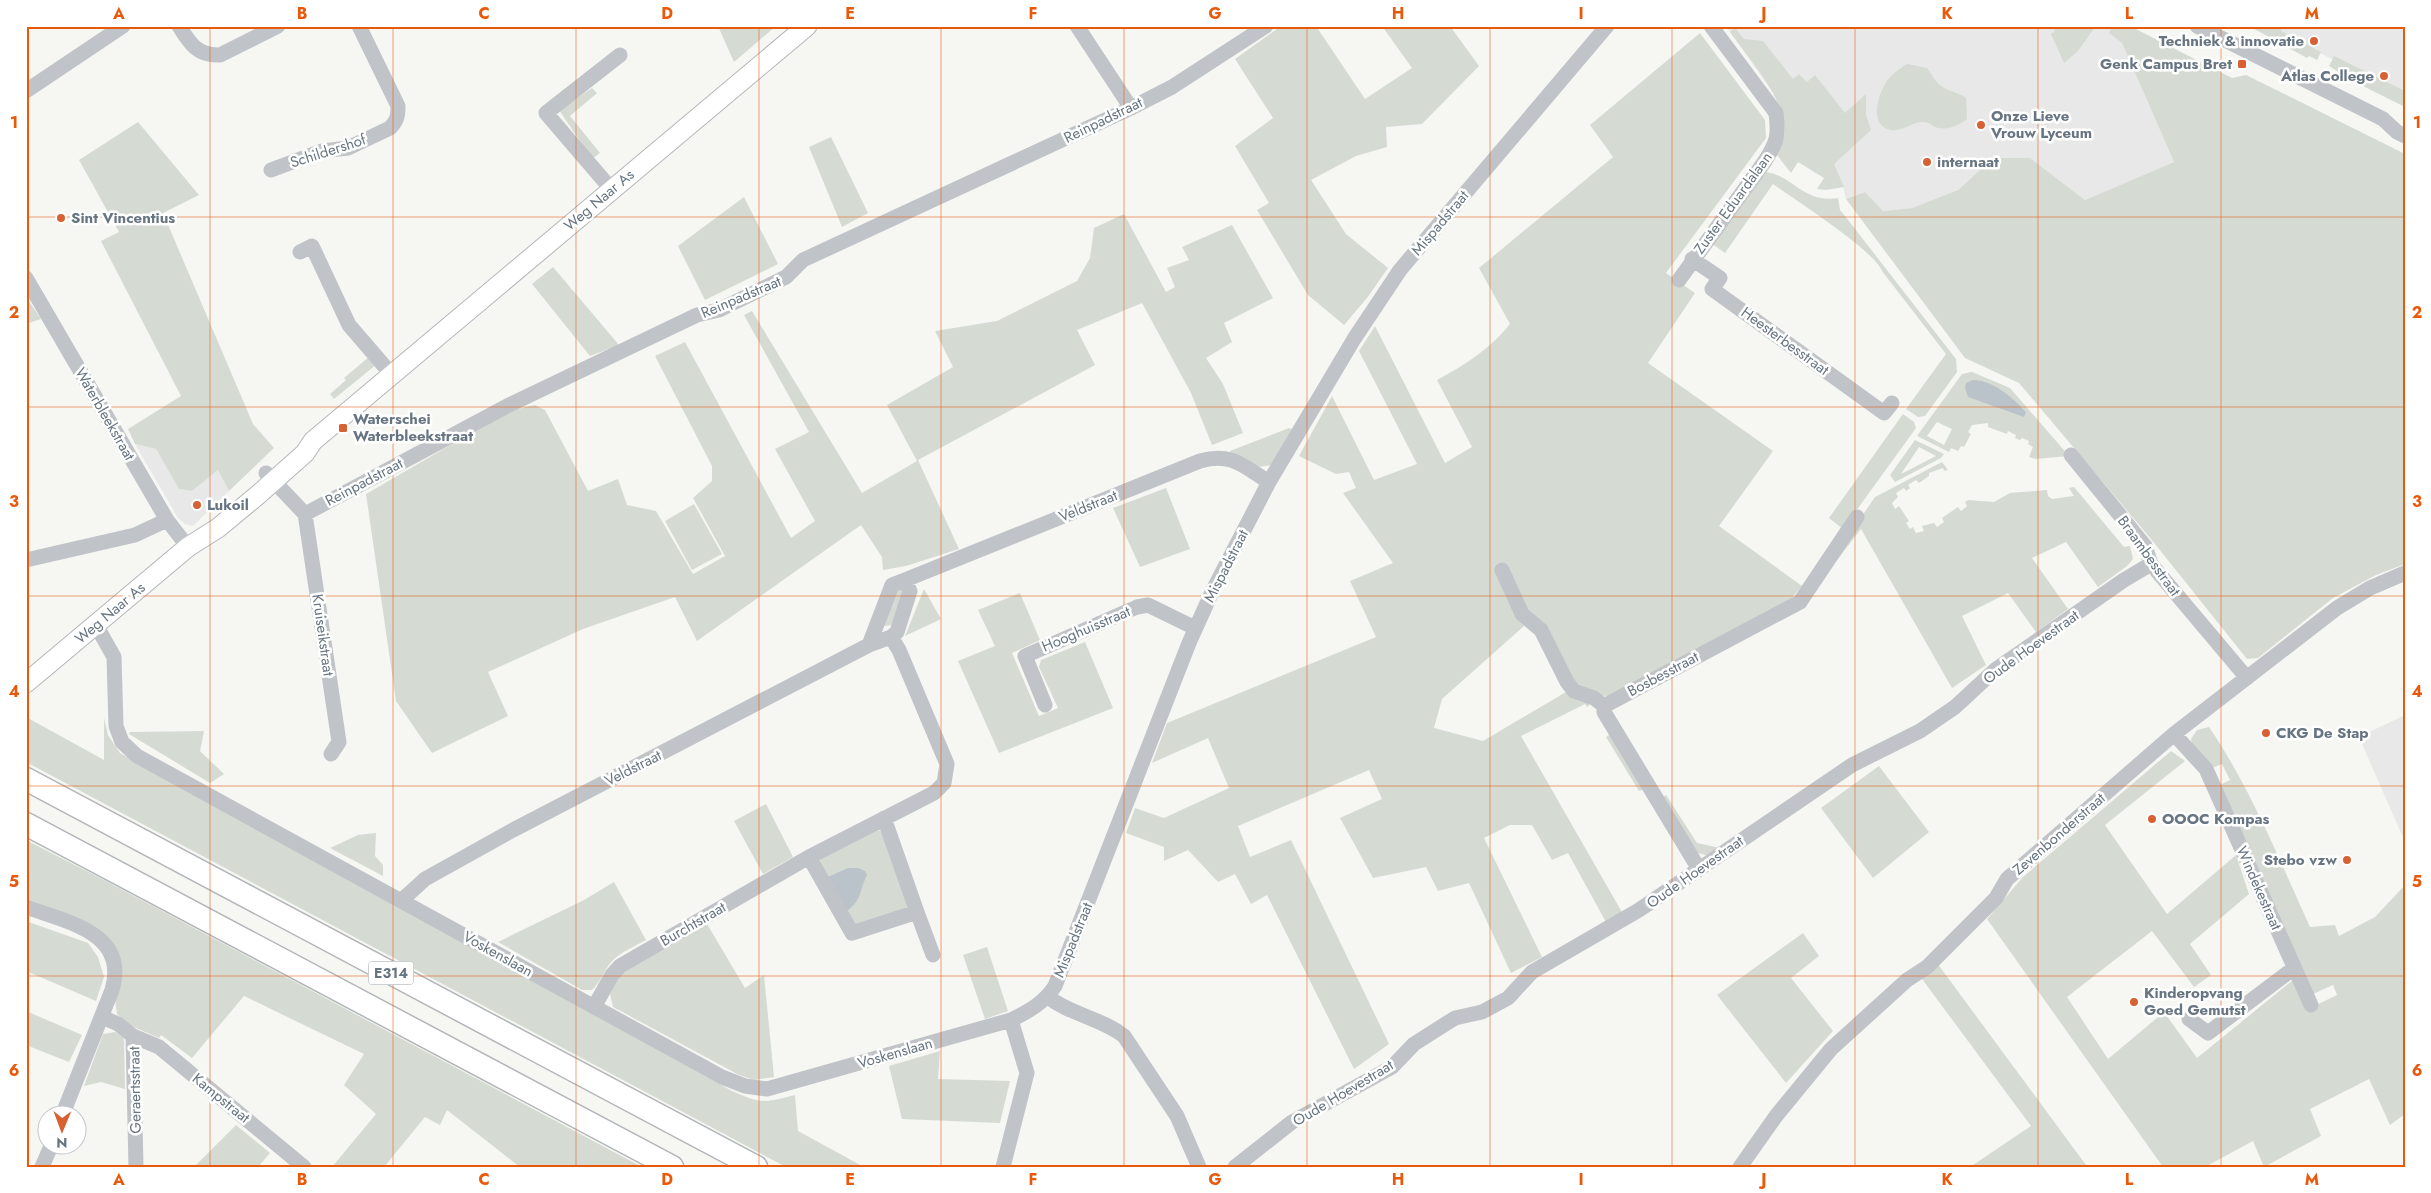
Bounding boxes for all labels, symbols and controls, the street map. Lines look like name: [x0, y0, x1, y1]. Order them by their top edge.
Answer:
text: A: [112, 2, 125, 25]
text: B: [297, 2, 307, 25]
text: C: [478, 2, 490, 25]
text: D: [661, 2, 673, 25]
text: E: [845, 2, 855, 25]
text: F: [1029, 2, 1037, 25]
text: G: [1208, 2, 1222, 25]
text: H: [1392, 2, 1404, 25]
text: I: [1578, 2, 1584, 25]
text: J: [1758, 2, 1767, 25]
text: K: [1941, 2, 1953, 25]
text: L: [2125, 2, 2134, 25]
text: M: [2305, 2, 2319, 25]
place label: Techniek & innovatie: [2159, 30, 2304, 52]
marker: Techniek & innovatie: [2308, 35, 2320, 47]
place label: Genk Campus Bret: [2100, 53, 2232, 75]
marker: Genk Campus Bret: [2236, 58, 2248, 70]
place label: Atlas College: [2280, 65, 2374, 87]
marker: Atlas College: [2378, 70, 2390, 82]
street label: Reinpadstraat: [1060, 91, 1146, 149]
place label: Onze Lieve Vrouw Lyceum: [1990, 105, 2092, 144]
text: 1: [10, 111, 18, 134]
text: 1: [2413, 111, 2421, 134]
marker: Onze Lieve Vrouw Lyceum: [1975, 119, 1987, 131]
street label: Schildershof: [287, 128, 369, 174]
street label: Zuster Eduardalaan: [1688, 148, 1778, 258]
place label: internaat: [1937, 151, 1999, 173]
marker: internaat: [1921, 156, 1933, 168]
street label: Weg Naar As: [559, 164, 639, 236]
street label: Mispadstraat: [1406, 185, 1474, 260]
place label: Sint Vincentius: [71, 207, 175, 229]
marker: Sint Vincentius: [55, 212, 67, 224]
street label: Reinpadstraat: [698, 270, 785, 324]
text: 2: [9, 301, 19, 324]
text: 2: [2412, 301, 2422, 324]
street label: Heesterbesstraat: [1737, 302, 1834, 381]
street label: Waterbleekstraat: [69, 364, 141, 465]
place label: Waterschei Waterbleekstraat: [353, 408, 473, 447]
marker: Waterschei Waterbleekstraat: [337, 422, 349, 434]
street label: Reinpadstraat: [321, 452, 407, 512]
street label: Veldstraat: [1055, 484, 1121, 528]
text: 3: [9, 490, 19, 513]
text: 3: [2412, 490, 2422, 513]
place label: Lukoil: [207, 494, 249, 516]
marker: Lukoil: [191, 499, 203, 511]
street label: Braambesstraat: [2112, 511, 2186, 601]
street label: Mispadstraat: [1198, 525, 1254, 606]
street label: Weg Naar As: [70, 577, 150, 649]
street label: Kruiseikstraat: [306, 593, 340, 678]
street label: Hooghuisstraat: [1038, 600, 1134, 658]
street label: Oude Hoevestraat: [1978, 604, 2084, 689]
street label: Bosbesstraat: [1624, 646, 1703, 702]
text: 4: [8, 680, 20, 703]
text: 4: [2411, 680, 2423, 703]
place label: CKG De Stap: [2276, 722, 2369, 744]
marker: CKG De Stap: [2260, 727, 2272, 739]
street label: Veldstraat: [601, 744, 666, 792]
street label: Zevenbonderstraat: [2008, 787, 2110, 880]
place label: OOOC Kompas: [2162, 808, 2269, 830]
marker: OOOC Kompas: [2146, 813, 2158, 825]
street label: Oude Hoevestraat: [1642, 830, 1748, 914]
street label: Windekestraat: [2231, 842, 2287, 934]
place label: Stebo vzw: [2264, 849, 2338, 871]
marker: Stebo vzw: [2341, 854, 2353, 866]
text: 5: [9, 870, 19, 893]
text: 5: [2412, 870, 2422, 893]
street label: Burchtstraat: [656, 896, 730, 952]
street label: Mispadstraat: [1048, 899, 1098, 981]
street label: Voskenslaan: [459, 926, 537, 982]
road number: E314: [368, 961, 414, 984]
place label: Kinderopvang Goed Gemutst: [2144, 982, 2246, 1021]
marker: Kinderopvang Goed Gemutst: [2128, 996, 2140, 1008]
street label: Voskenslaan: [855, 1032, 935, 1074]
street label: Geraertsstraat: [123, 1046, 147, 1134]
street label: Oude Hoevestraat: [1289, 1054, 1398, 1132]
text: 6: [9, 1059, 19, 1082]
text: 6: [2412, 1059, 2422, 1082]
street label: Kampstraat: [187, 1068, 255, 1128]
north arrow: [38, 1106, 88, 1156]
text: N: [56, 1133, 68, 1153]
text: A: [112, 1168, 125, 1191]
text: B: [297, 1168, 307, 1191]
text: C: [478, 1168, 490, 1191]
text: D: [661, 1168, 673, 1191]
text: E: [845, 1168, 855, 1191]
text: F: [1029, 1168, 1037, 1191]
text: G: [1208, 1168, 1222, 1191]
text: H: [1392, 1168, 1404, 1191]
text: I: [1578, 1168, 1584, 1191]
text: J: [1758, 1168, 1767, 1191]
text: K: [1941, 1168, 1953, 1191]
text: L: [2125, 1168, 2134, 1191]
text: M: [2305, 1168, 2319, 1191]

